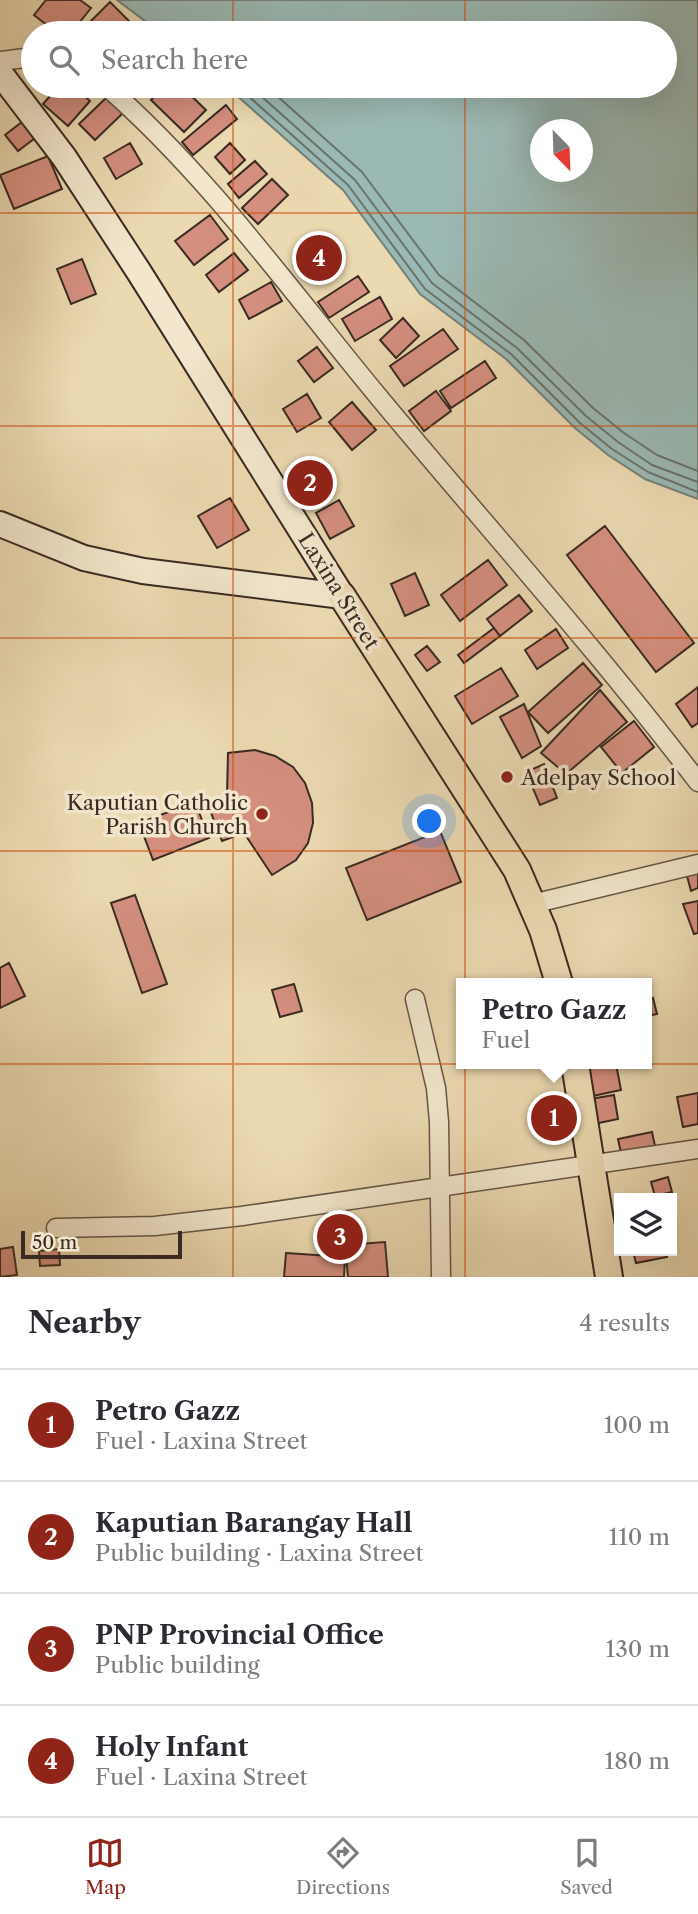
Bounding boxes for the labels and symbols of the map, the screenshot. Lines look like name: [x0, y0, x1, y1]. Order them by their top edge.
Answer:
north arrow: [530, 119, 593, 182]
pin: 4: [296, 232, 342, 284]
pin: 2: [287, 457, 333, 509]
street label: Laxina Street: [293, 528, 385, 654]
place label: Adelpay School: [520, 765, 676, 790]
marker: Adelpay School: [499, 769, 515, 785]
place label: Kaputian Catholic Parish Church: [67, 790, 248, 839]
your location: [412, 804, 446, 838]
marker: Kaputian Catholic Parish Church: [254, 806, 270, 822]
pin: 1: [531, 1092, 577, 1144]
pin: 3: [317, 1211, 363, 1263]
scale bar: [21, 1228, 182, 1260]

